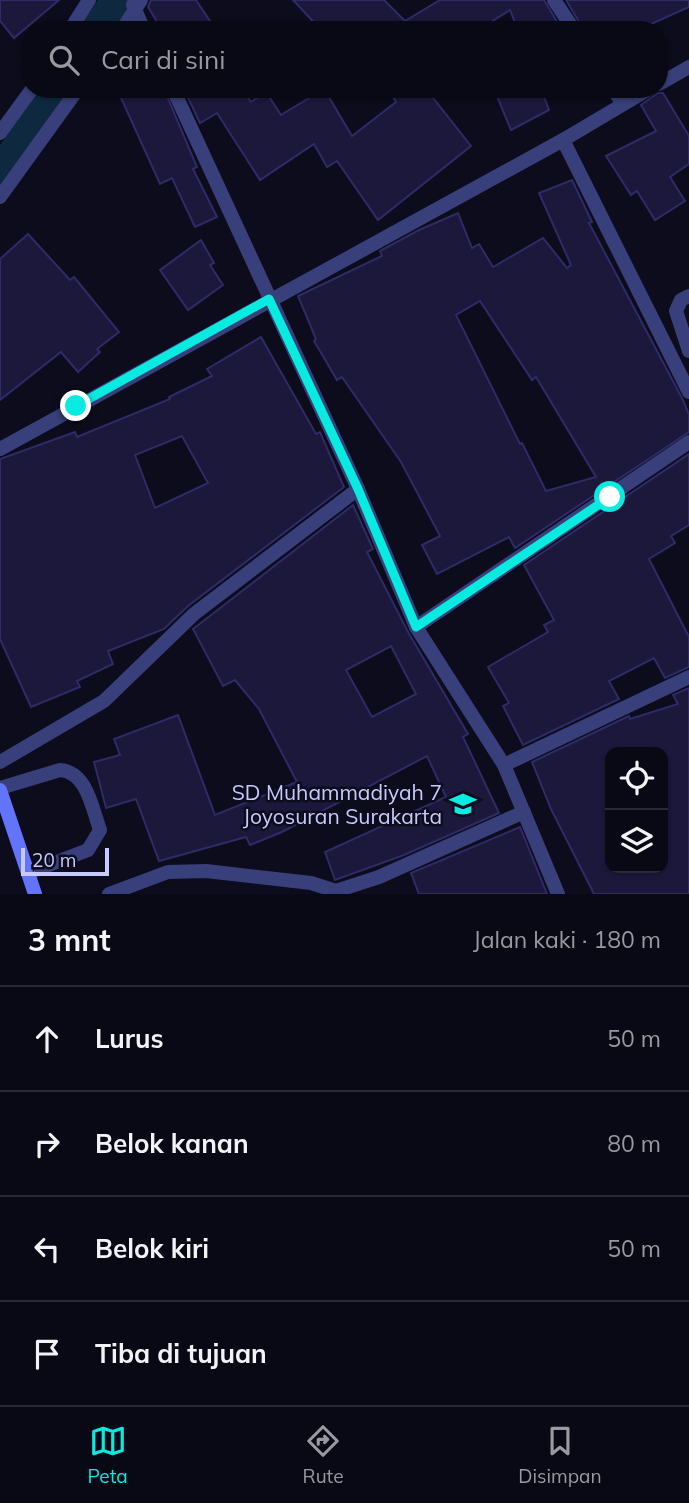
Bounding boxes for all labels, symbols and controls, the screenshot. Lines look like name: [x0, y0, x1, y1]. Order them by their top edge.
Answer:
search box: [21, 21, 668, 98]
icon: search: [45, 41, 83, 79]
text: Cari di sini: [101, 43, 225, 76]
route end: [60, 390, 91, 421]
route start: [594, 481, 625, 512]
map controls: [605, 747, 668, 873]
button: locate: [605, 747, 668, 810]
place label: SD Muhammadiyah 7 Joyosuran Surakarta: [232, 779, 442, 829]
school or university icon: SD Muhammadiyah 7 Joyosuran Surakarta: [448, 789, 478, 819]
button: layers: [605, 810, 668, 873]
scale bar: [21, 845, 108, 877]
text: 20 m: [32, 848, 76, 872]
text: 3 mnt: [28, 921, 111, 959]
text: Jalan kaki · 180 m: [473, 925, 661, 954]
icon: ahead: [28, 1020, 66, 1058]
text: Lurus: [95, 1022, 164, 1055]
text: 50 m: [607, 1024, 661, 1053]
icon: right: [28, 1125, 66, 1163]
text: Belok kanan: [95, 1127, 249, 1160]
text: 80 m: [607, 1129, 661, 1158]
icon: left: [28, 1230, 66, 1268]
text: Belok kiri: [95, 1232, 209, 1265]
text: 50 m: [607, 1234, 661, 1263]
icon: arrive: [28, 1335, 66, 1373]
text: Tiba di tujuan: [95, 1337, 267, 1370]
tab: Peta: [87, 1422, 128, 1488]
tab: Rute: [303, 1422, 344, 1488]
tab: Disimpan: [518, 1422, 602, 1488]

